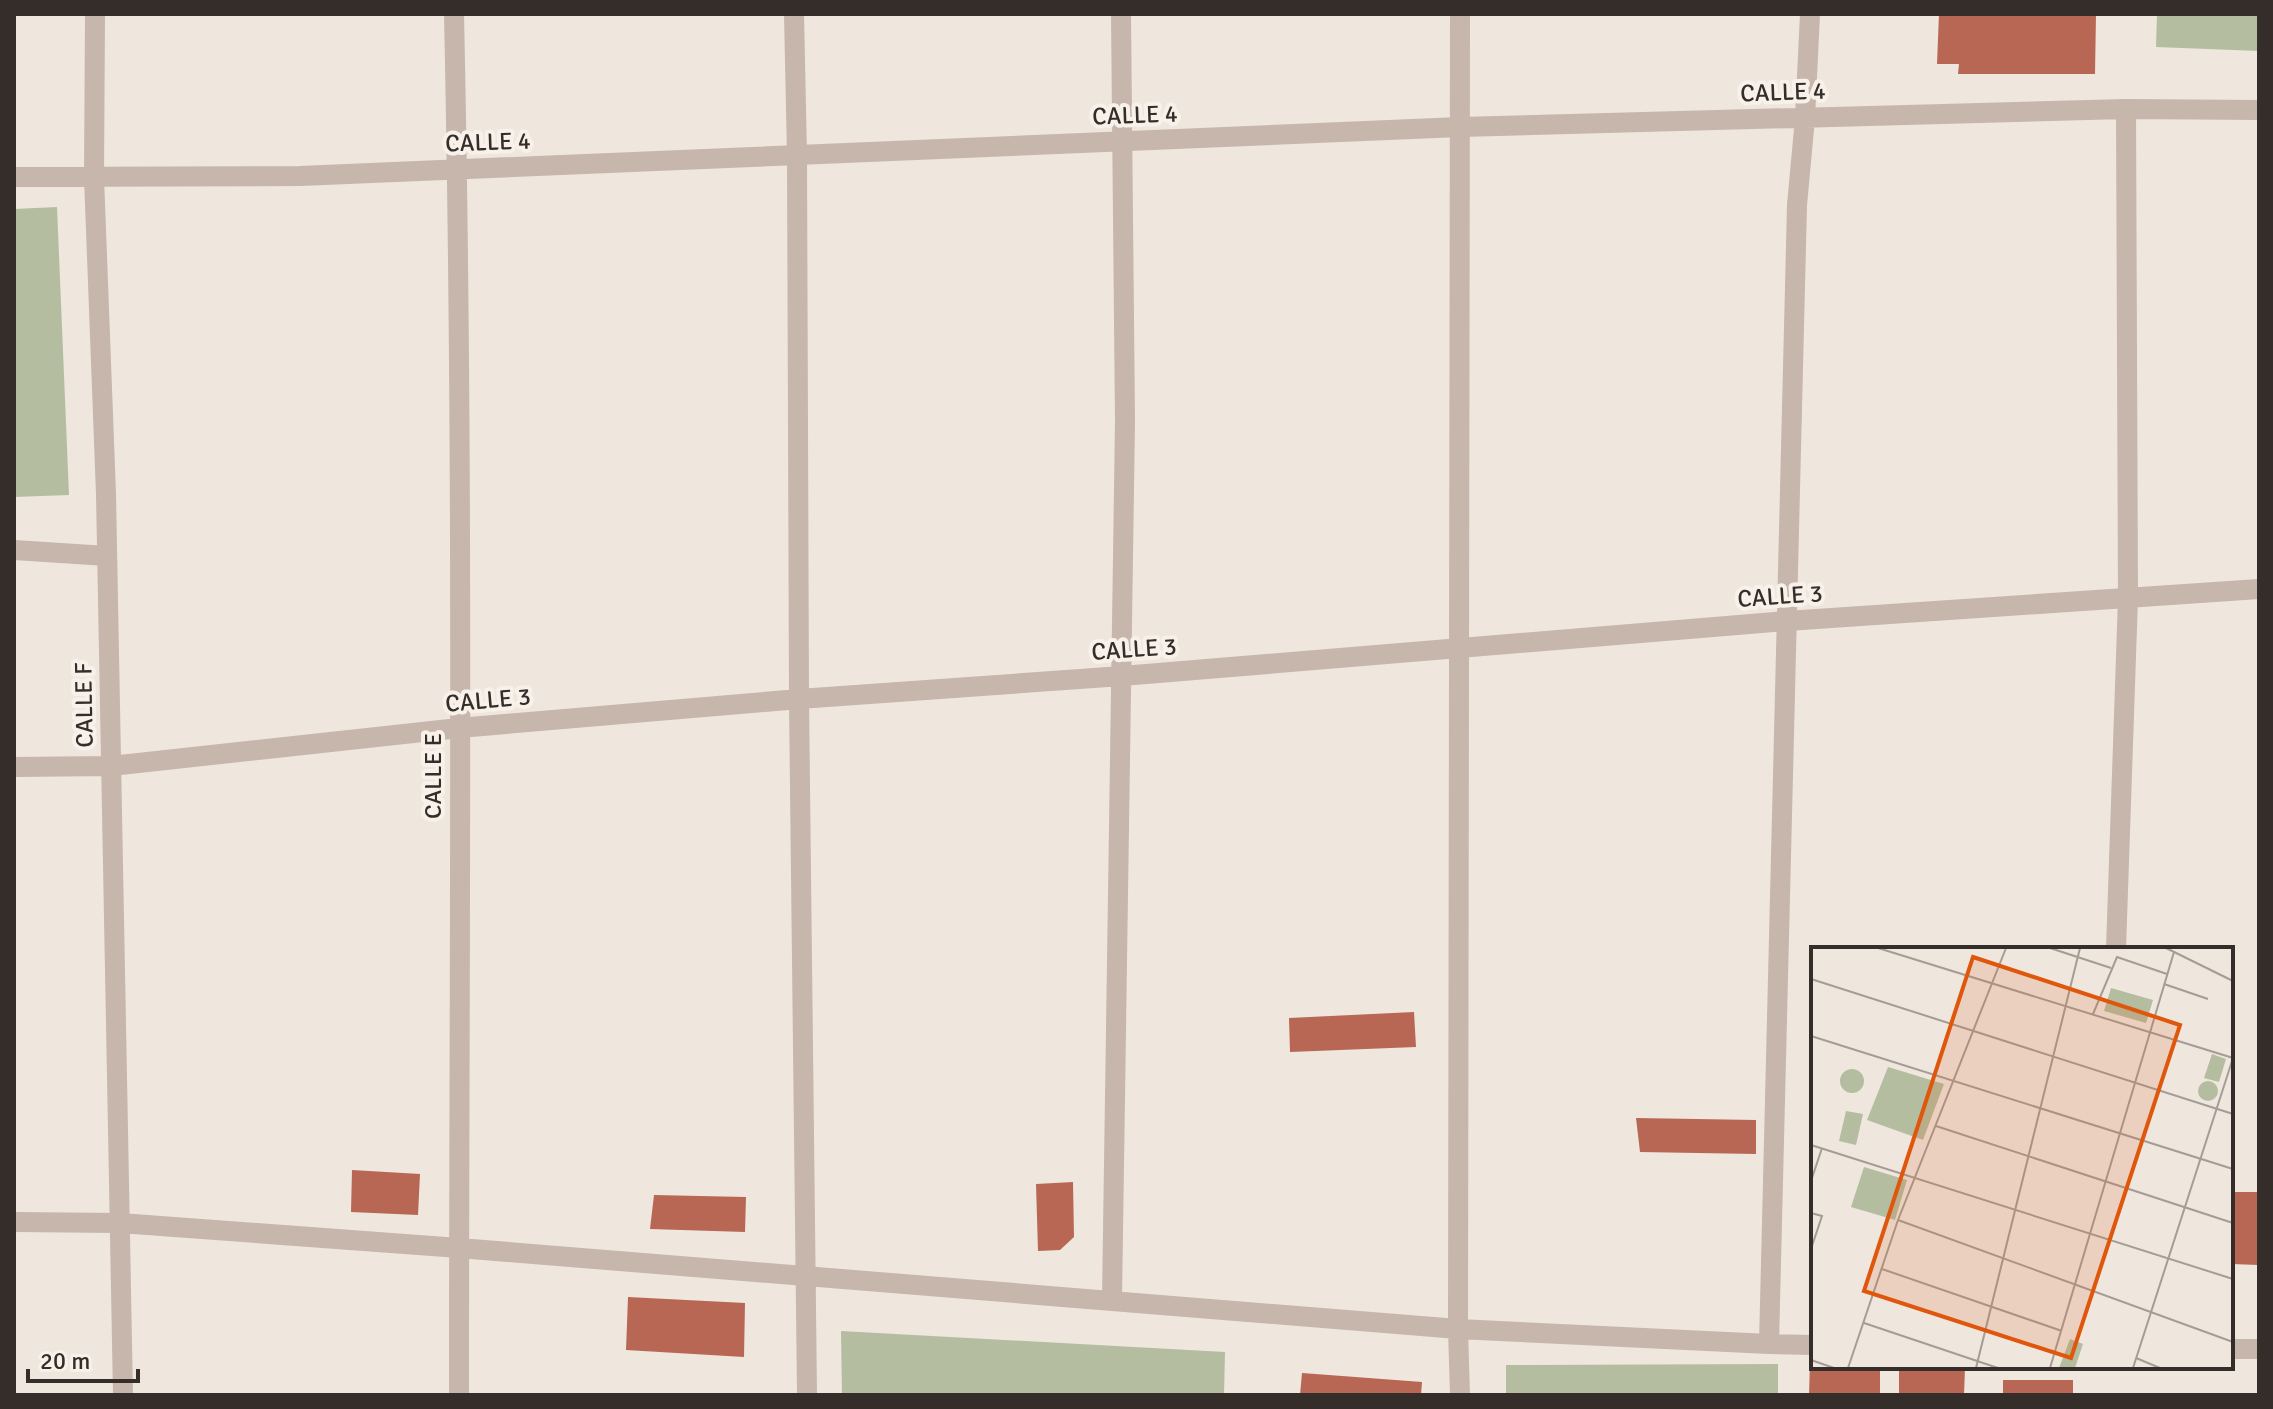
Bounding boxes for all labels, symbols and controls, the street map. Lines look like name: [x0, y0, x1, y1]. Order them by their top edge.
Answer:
street label: CALLE 4: [1740, 76, 1826, 108]
street label: CALLE 4: [1092, 99, 1178, 131]
street label: CALLE 4: [445, 126, 531, 158]
street label: CALLE 3: [1736, 578, 1824, 614]
street label: CALLE 3: [1090, 631, 1178, 667]
street label: CALLE F: [68, 662, 100, 748]
street label: CALLE 3: [444, 681, 532, 719]
street label: CALLE E: [418, 733, 448, 819]
inset map: [1811, 947, 2233, 1369]
scale bar: [28, 1333, 138, 1383]
text: 20 m: [40, 1346, 90, 1376]

